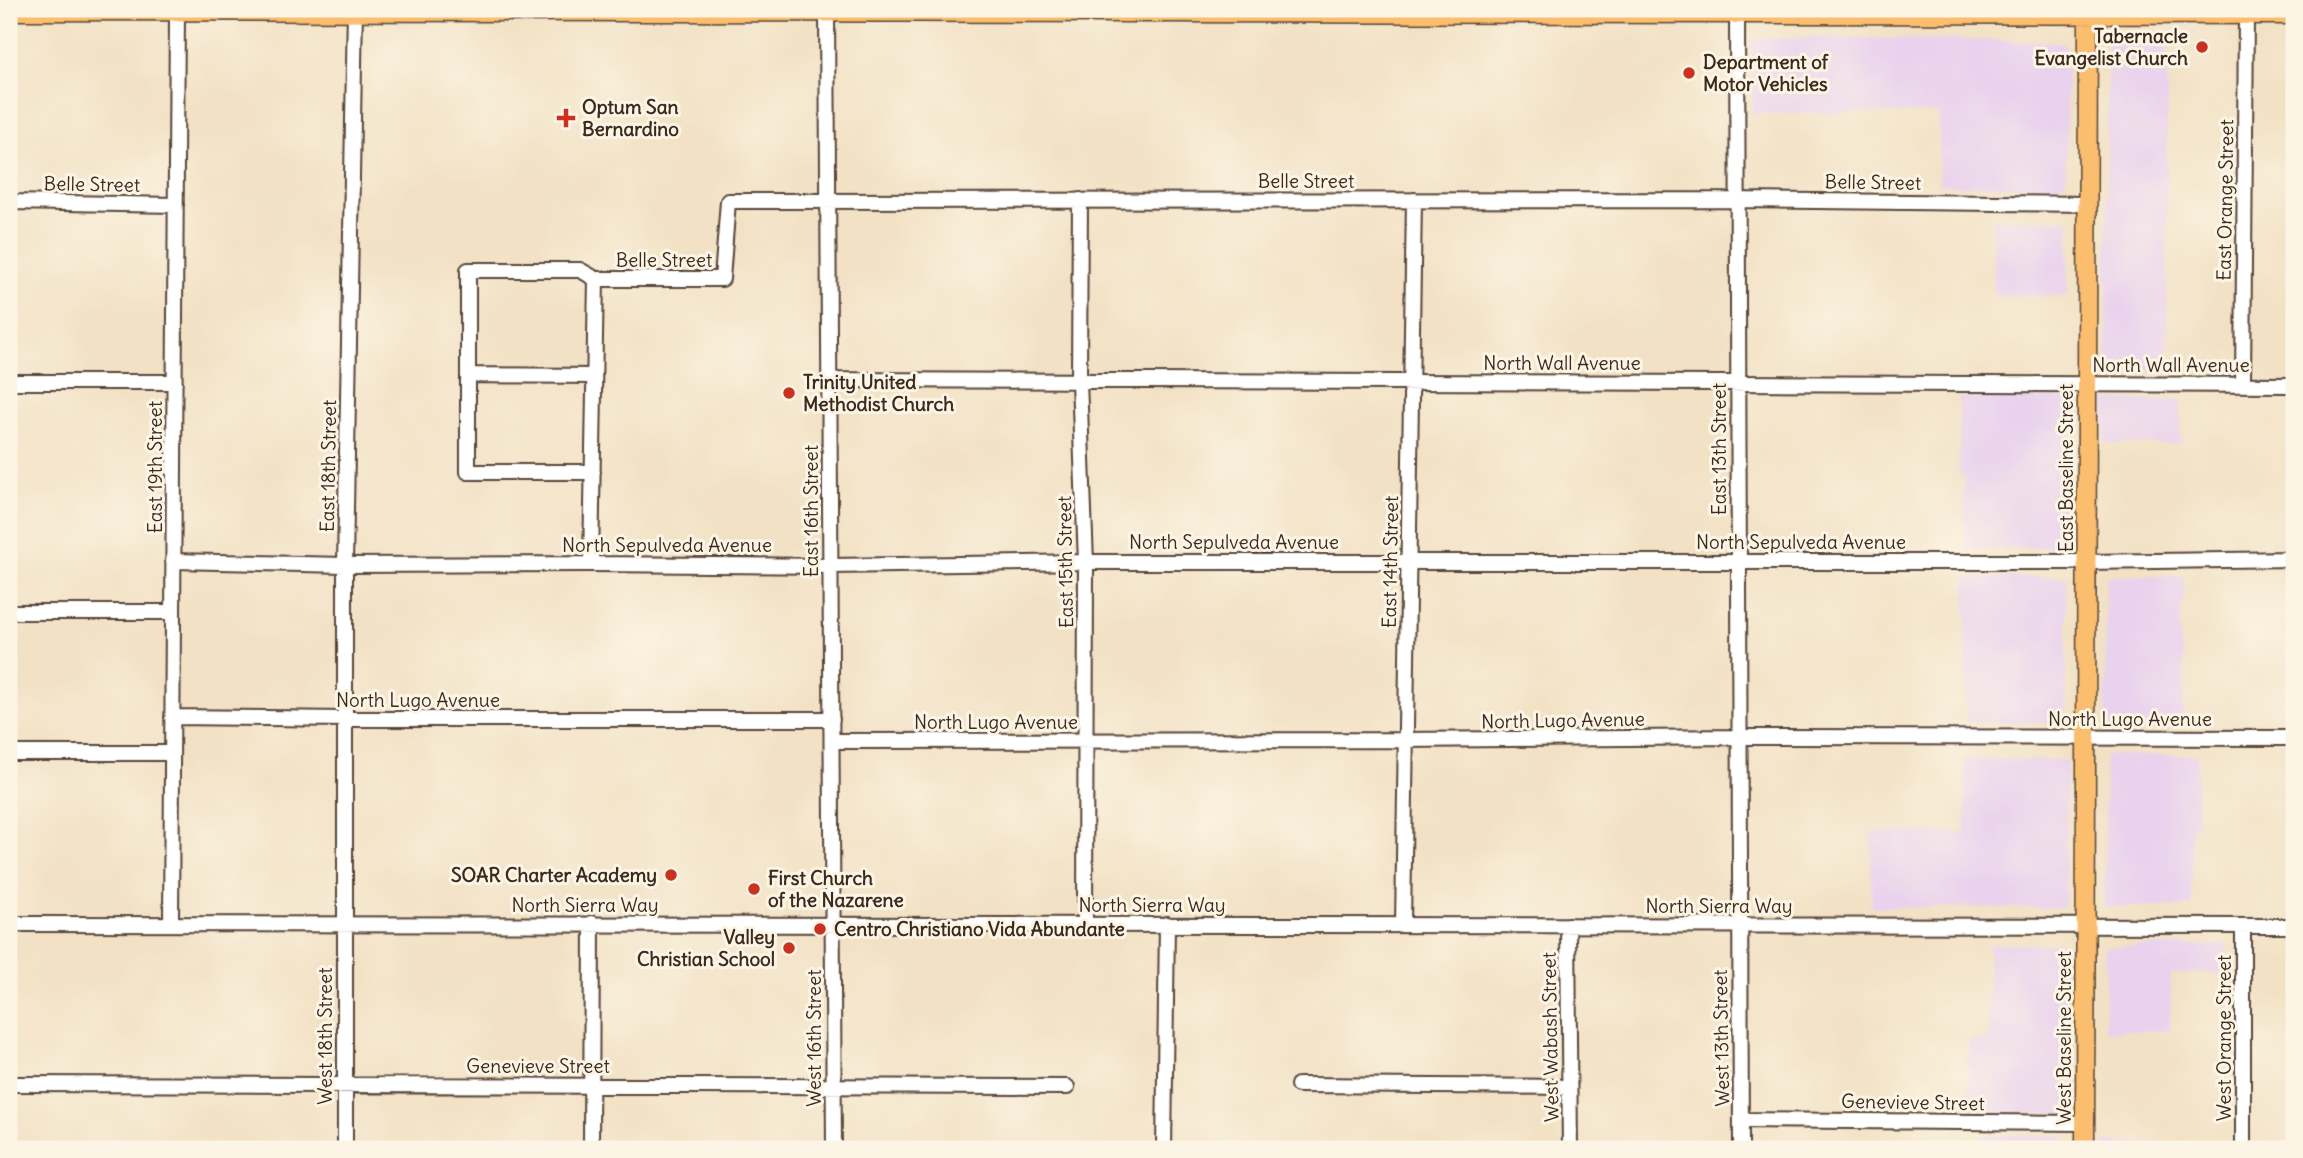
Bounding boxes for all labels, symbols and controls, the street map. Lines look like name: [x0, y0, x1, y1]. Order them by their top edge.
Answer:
place label: Tabernacle Evangelist Church: [2034, 24, 2188, 70]
marker: Tabernacle Evangelist Church: [2194, 39, 2210, 55]
place label: Department of Motor Vehicles: [1703, 50, 1829, 96]
marker: Department of Motor Vehicles: [1681, 65, 1697, 81]
place label: Optum San Bernardino: [582, 95, 679, 141]
marker: Optum San Bernardino: [556, 108, 576, 128]
street label: East Orange Street: [2212, 119, 2238, 281]
street label: Belle Street: [1258, 169, 1354, 193]
street label: Belle Street: [1824, 169, 1922, 195]
street label: Belle Street: [43, 171, 141, 197]
street label: Belle Street: [616, 248, 712, 272]
street label: North Wall Avenue: [1483, 351, 1641, 375]
street label: North Wall Avenue: [2092, 353, 2250, 377]
place label: Trinity United Methodist Church: [803, 370, 954, 416]
street label: East 13th Street: [1707, 383, 1731, 515]
street label: East Baseline Street: [2054, 384, 2078, 552]
marker: Trinity United Methodist Church: [781, 385, 797, 401]
street label: East 18th Street: [315, 400, 341, 532]
street label: East 19th Street: [143, 401, 167, 533]
street label: East 16th Street: [799, 445, 823, 577]
street label: East 15th Street: [1052, 496, 1078, 628]
street label: East 14th Street: [1377, 496, 1403, 628]
street label: North Sepulveda Avenue: [1129, 530, 1339, 554]
street label: North Sepulveda Avenue: [1696, 530, 1906, 554]
street label: North Sepulveda Avenue: [562, 533, 772, 557]
street label: North Lugo Avenue: [336, 688, 500, 712]
street label: North Lugo Avenue: [1481, 707, 1645, 733]
street label: North Lugo Avenue: [2048, 707, 2212, 731]
street label: North Lugo Avenue: [914, 710, 1078, 734]
place label: SOAR Charter Academy: [451, 863, 657, 887]
place label: First Church of the Nazarene: [768, 866, 904, 912]
marker: SOAR Charter Academy: [663, 867, 679, 883]
marker: First Church of the Nazarene: [746, 881, 762, 897]
street label: North Sierra Way: [511, 893, 659, 917]
street label: North Sierra Way: [1078, 893, 1226, 917]
street label: North Sierra Way: [1645, 894, 1793, 918]
place label: Centro Christiano Vida Abundante: [834, 917, 1125, 941]
marker: Centro Christiano Vida Abundante: [812, 921, 828, 937]
place label: Valley Christian School: [637, 925, 775, 971]
marker: Valley Christian School: [781, 940, 797, 956]
street label: West Baseline Street: [2052, 951, 2076, 1125]
street label: West Wabash Street: [1537, 952, 1563, 1122]
street label: West Orange Street: [2212, 955, 2236, 1121]
street label: West 18th Street: [313, 967, 337, 1105]
street label: West 16th Street: [802, 969, 826, 1107]
street label: West 13th Street: [1708, 969, 1734, 1107]
street label: Genevieve Street: [466, 1054, 610, 1078]
street label: Genevieve Street: [1841, 1089, 1985, 1115]

